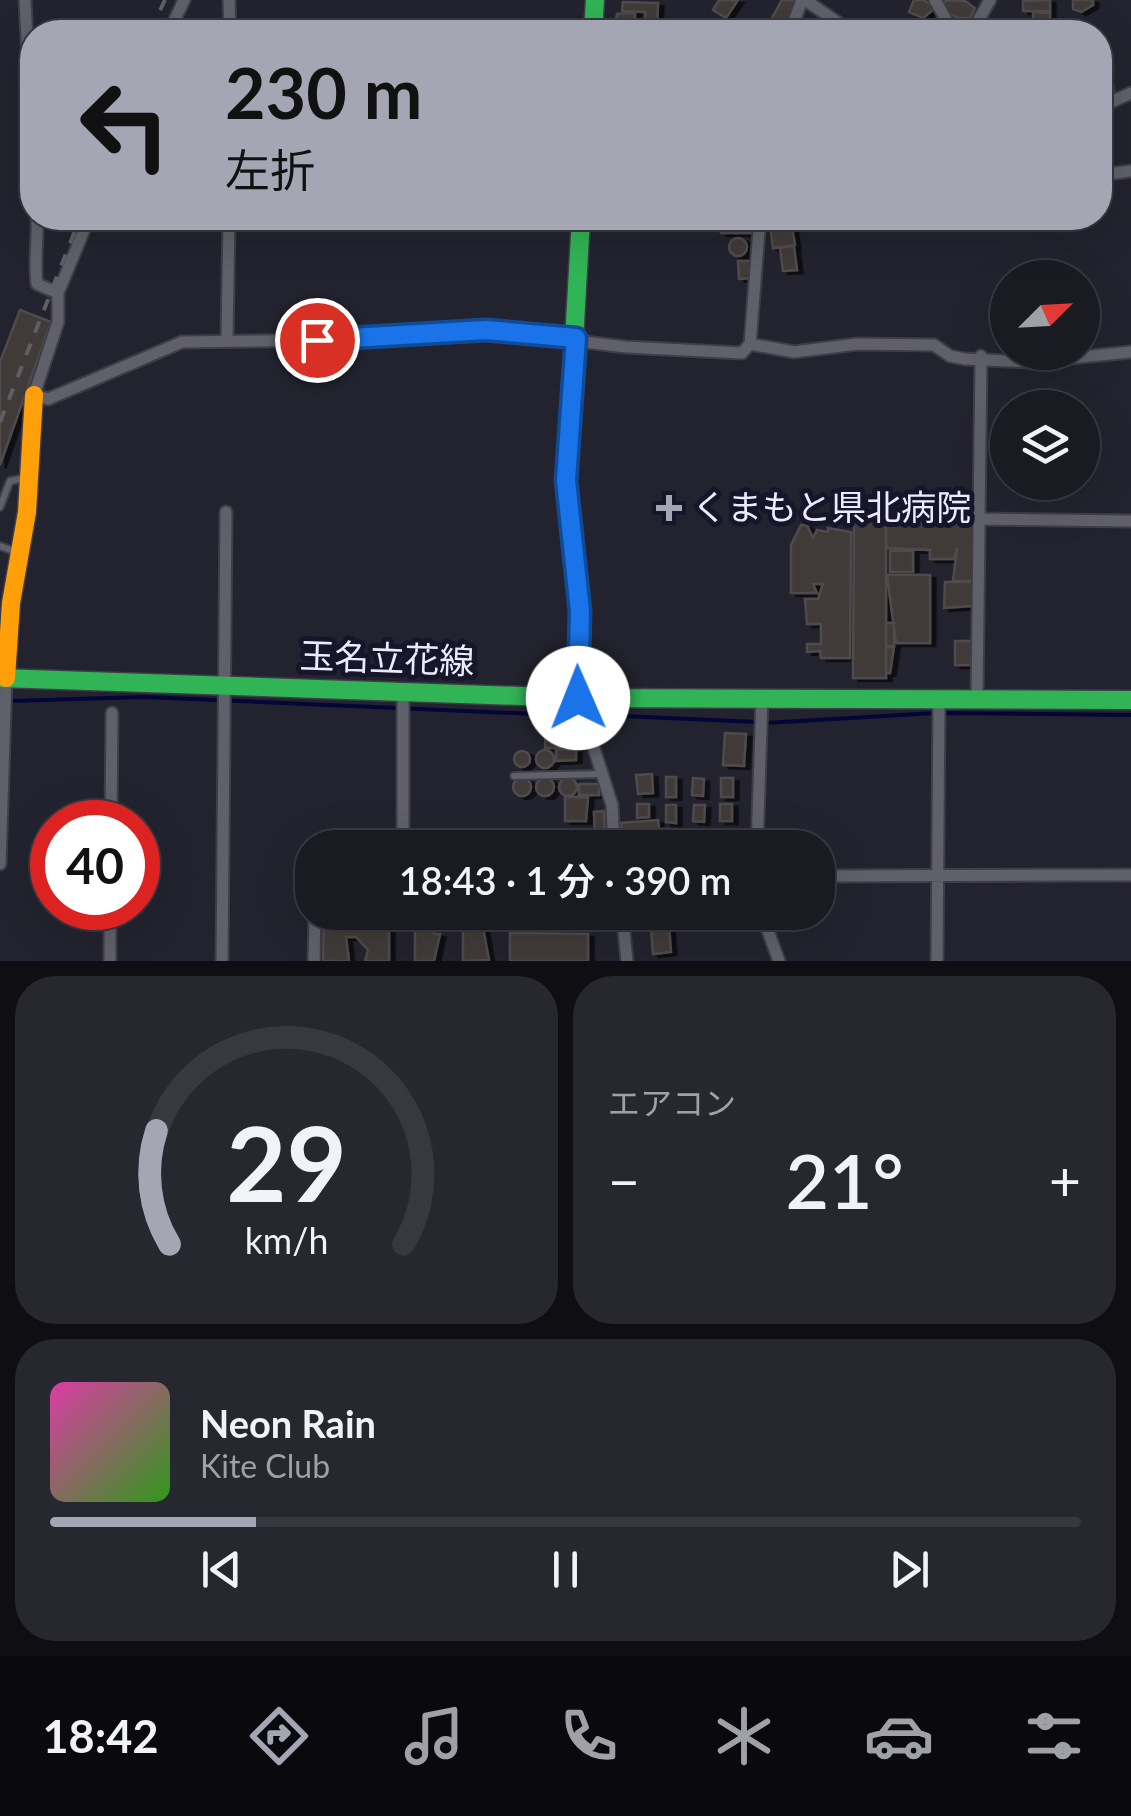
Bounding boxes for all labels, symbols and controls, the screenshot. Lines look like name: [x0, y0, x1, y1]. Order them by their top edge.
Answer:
text: 230 m: [225, 50, 422, 134]
icon: left: [60, 60, 190, 190]
text: 左折: [225, 143, 315, 197]
north arrow: [990, 260, 1100, 370]
map controls: [990, 260, 1100, 500]
pin: [275, 298, 360, 383]
icon: arrive: [290, 313, 345, 368]
button: layers: [990, 390, 1100, 500]
place label: くまもと県北病院: [692, 485, 971, 527]
marker: くまもと県北病院: [656, 495, 682, 521]
street label: 玉名立花線: [299, 633, 475, 681]
position arrow: [526, 646, 630, 750]
speed limit sign: 40: [30, 800, 160, 930]
text: 18:43 · 1 分 · 390 m: [399, 857, 731, 903]
text: エアコン: [608, 1083, 736, 1122]
text: 29: [226, 1099, 347, 1224]
text: 21°: [785, 1135, 904, 1225]
text: −: [608, 1147, 640, 1213]
text: +: [1049, 1147, 1081, 1213]
text: km/h: [245, 1219, 328, 1262]
text: Neon Rain: [200, 1400, 376, 1446]
text: Kite Club: [200, 1446, 330, 1485]
icon: previous: [194, 1542, 249, 1597]
icon: pause: [538, 1542, 593, 1597]
icon: next: [882, 1542, 937, 1597]
icon: directions: [244, 1701, 314, 1771]
icon: music: [399, 1701, 469, 1771]
icon: phone: [554, 1701, 624, 1771]
icon: climate: [709, 1701, 779, 1771]
icon: car: [864, 1701, 934, 1771]
icon: filters: [1019, 1701, 1089, 1771]
text: 18:42: [43, 1709, 159, 1763]

